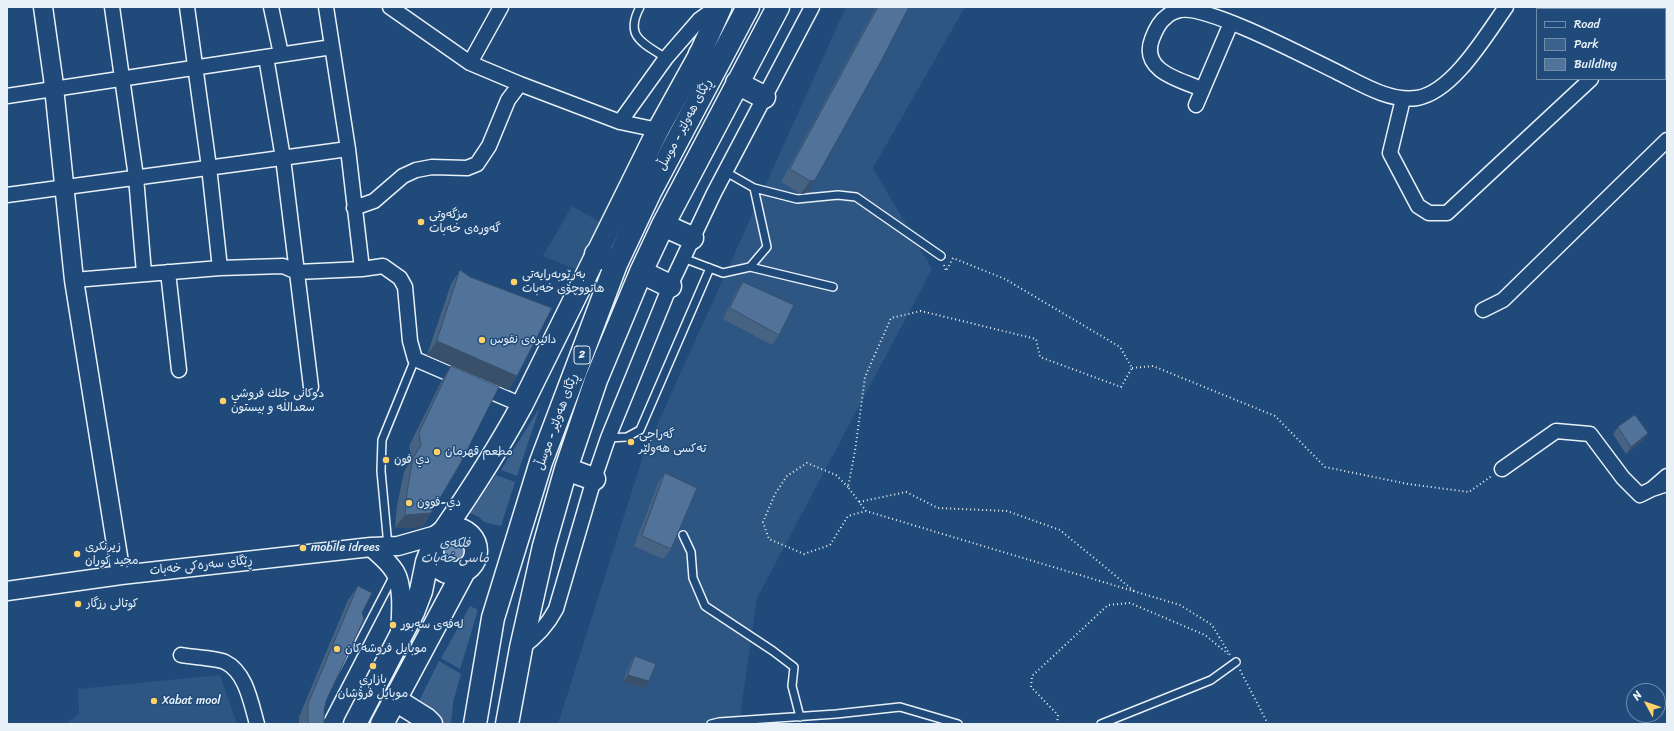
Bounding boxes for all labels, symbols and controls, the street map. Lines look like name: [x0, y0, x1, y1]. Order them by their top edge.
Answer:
legend: [1536, 8, 1666, 80]
text: Road: [1574, 13, 1600, 35]
text: Park: [1574, 33, 1599, 55]
text: Building: [1574, 53, 1617, 75]
street label: ڕێگای هەولێر - موسڵ: [655, 77, 715, 173]
place label: مزگەوتى گەورەى خەبات: [429, 208, 501, 236]
marker: مزگەوتى گەورەى خەبات: [416, 217, 426, 227]
place label: به‌رێوبه‌رایه‌تی هاتووچۆی خه‌بات: [522, 268, 604, 296]
marker: به‌رێوبه‌رایه‌تی هاتووچۆی خه‌بات: [509, 277, 519, 287]
place label: دائیرەی نفوس: [490, 333, 556, 347]
marker: دائیرەی نفوس: [477, 335, 487, 345]
road number: 2: [574, 346, 590, 364]
street label: ڕێگای هەولێر - موسڵ: [533, 372, 581, 472]
place label: دوكانى جلك فروشي سعدالله و بيستون: [231, 387, 324, 415]
marker: دوكانى جلك فروشي سعدالله و بيستون: [218, 396, 228, 406]
place label: گەراجی تەکسی هەولێر: [639, 428, 706, 456]
marker: گەراجی تەکسی هەولێر: [626, 437, 636, 447]
place label: مطعم قهرمان: [445, 445, 513, 459]
marker: مطعم قهرمان: [432, 447, 442, 457]
place label: دي فون: [394, 453, 430, 467]
marker: دي فون: [381, 455, 391, 465]
place label: دي-فوون: [417, 496, 461, 510]
marker: دي-فوون: [404, 498, 414, 508]
water label: فلکەی ماسی خەبات: [421, 536, 489, 567]
place label: زيرنكرى مجيد كوران: [85, 540, 138, 568]
place label: mobile idrees: [311, 541, 380, 555]
marker: mobile idrees: [298, 543, 308, 553]
marker: زيرنكرى مجيد كوران: [72, 549, 82, 559]
street label: ڕێگای سەرەکی خەبات: [149, 553, 253, 579]
place label: كوتالى رزگار: [86, 597, 138, 611]
marker: كوتالى رزگار: [73, 599, 83, 609]
place label: لەفەی سەبور: [401, 618, 463, 632]
marker: لەفەی سەبور: [388, 620, 398, 630]
place label: موبایل فروشەکان: [345, 642, 427, 656]
marker: موبایل فروشەکان: [332, 644, 342, 654]
marker: بازاڕی موبایل فرۆشان: [368, 661, 378, 671]
place label: بازاڕی موبایل فرۆشان: [338, 673, 408, 701]
north arrow: [1626, 683, 1666, 723]
text: N: [1627, 687, 1647, 705]
place label: Xabat mool: [162, 694, 221, 708]
marker: Xabat mool: [149, 696, 159, 706]

